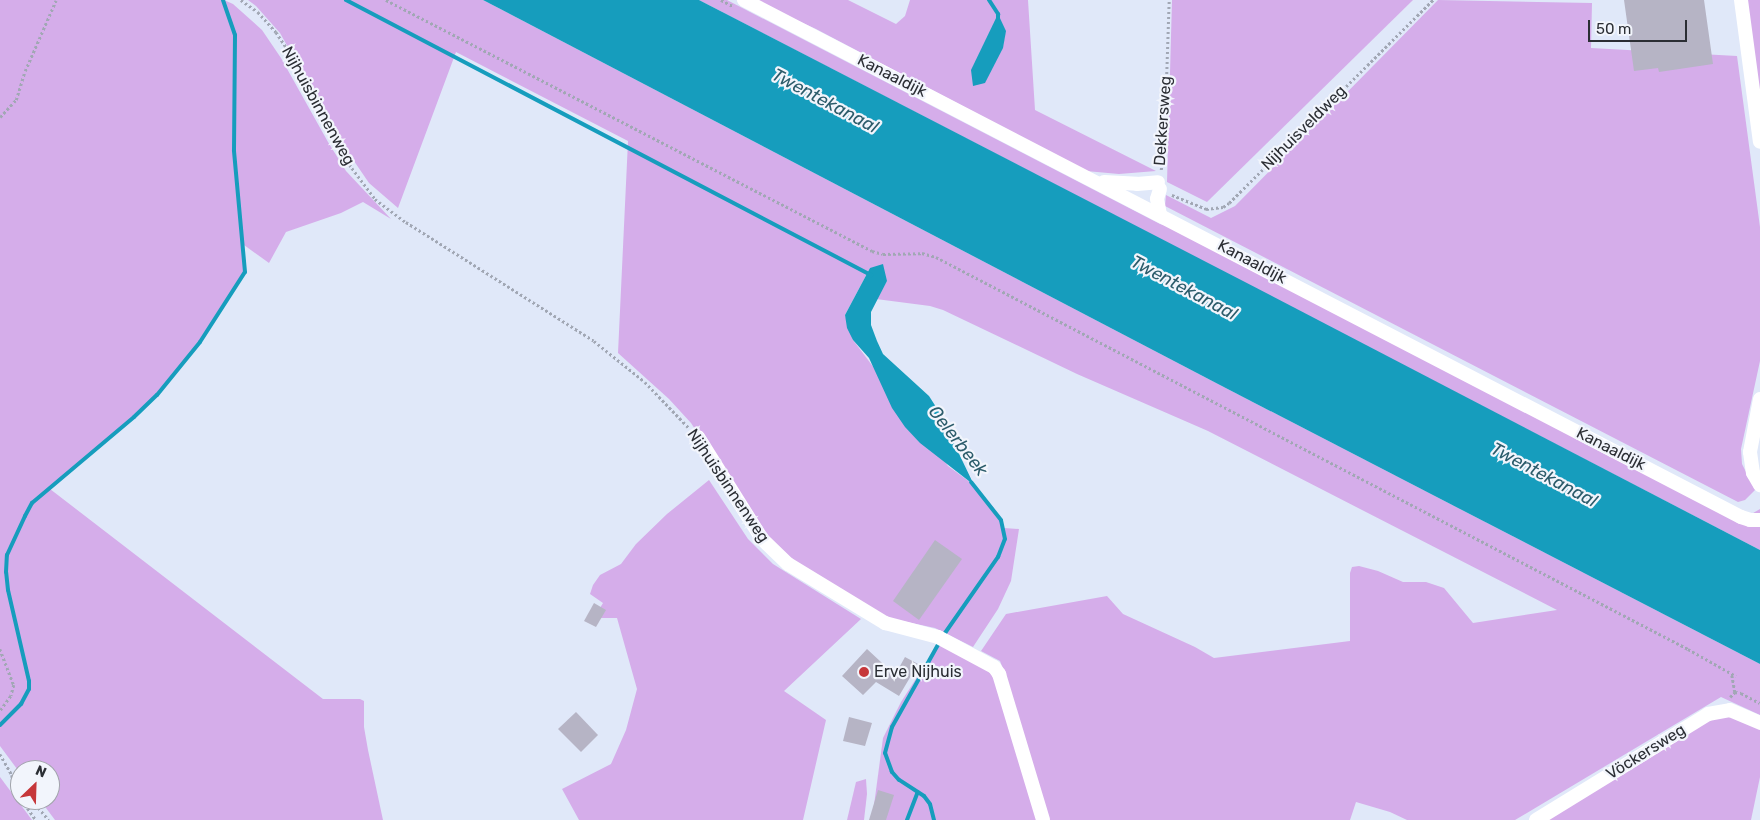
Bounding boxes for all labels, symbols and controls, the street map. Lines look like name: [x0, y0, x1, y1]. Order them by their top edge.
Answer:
scale bar: [1590, 10, 1689, 42]
text: 50 m: [1596, 20, 1631, 38]
street label: Nijhuisbinnenweg: [277, 43, 359, 169]
street label: Kanaaldijk: [854, 50, 930, 102]
water label: Twentekanaal: [768, 64, 882, 138]
street label: Dekkersweg: [1150, 75, 1176, 167]
street label: Nijhuisveldweg: [1258, 82, 1350, 174]
street label: Kanaaldijk: [1214, 236, 1290, 288]
water label: Twentekanaal: [1127, 251, 1241, 325]
water label: Oelerbeek: [924, 401, 992, 481]
street label: Kanaaldijk: [1573, 423, 1649, 475]
street label: Nijhuisbinnenweg: [683, 426, 773, 546]
water label: Twentekanaal: [1487, 438, 1601, 512]
place label: Erve Nijhuis: [874, 662, 962, 682]
marker: Erve Nijhuis: [858, 666, 870, 678]
street label: Vöckersweg: [1603, 720, 1689, 784]
north arrow: [10, 760, 60, 810]
text: N: [33, 762, 49, 782]

